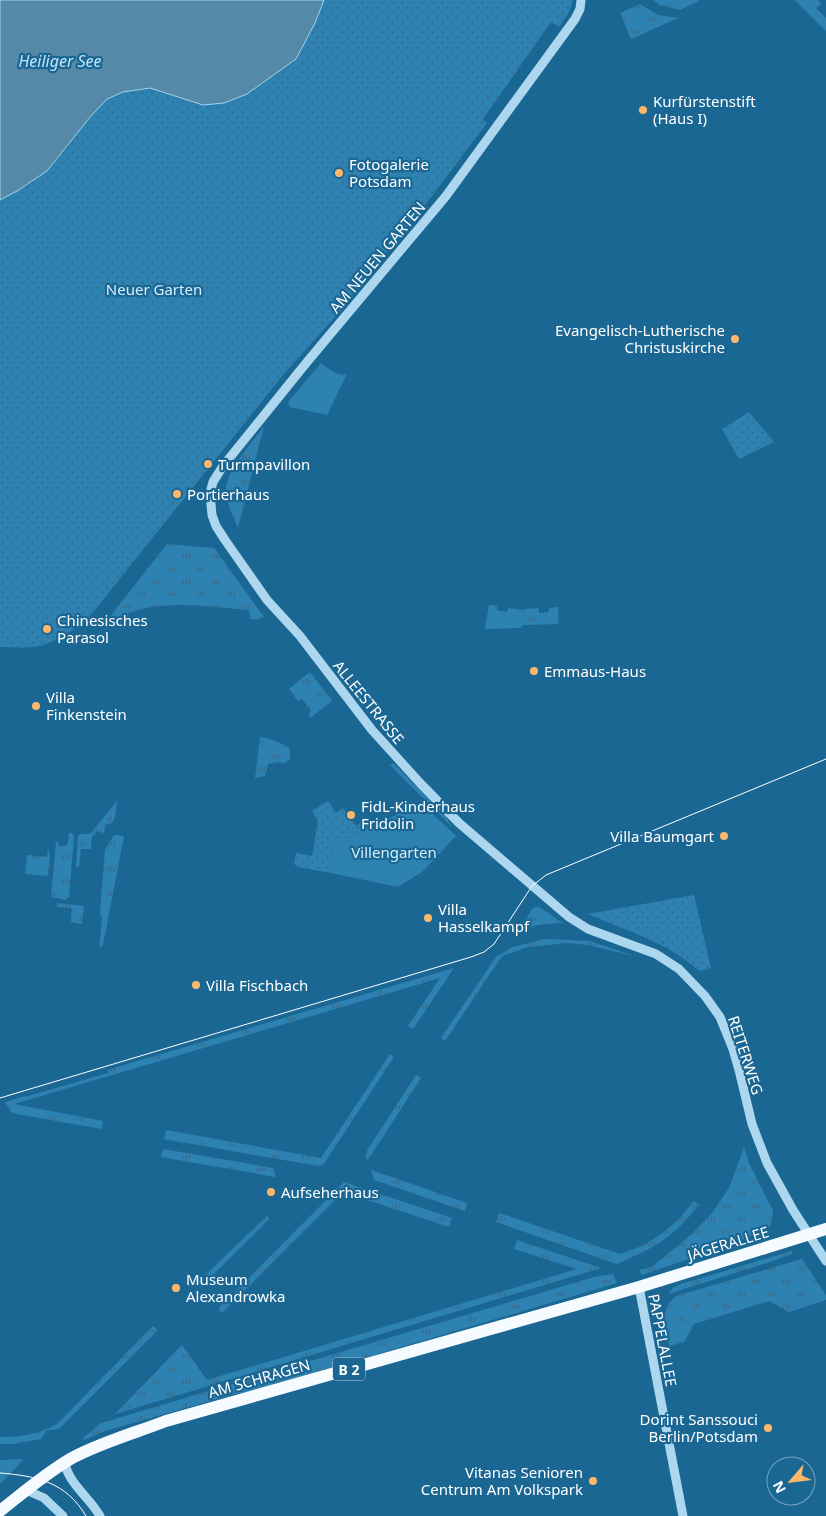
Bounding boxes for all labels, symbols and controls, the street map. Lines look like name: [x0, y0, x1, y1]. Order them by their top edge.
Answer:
water label: Heiliger See: [18, 50, 102, 72]
place label: Kurfürstenstift (Haus I): [653, 91, 756, 128]
marker: Kurfürstenstift (Haus I): [637, 104, 649, 116]
place label: Fotogalerie Potsdam: [349, 154, 429, 191]
marker: Fotogalerie Potsdam: [333, 167, 345, 179]
street label: AM NEUEN GARTEN: [325, 197, 429, 317]
park label: Neuer Garten: [106, 279, 202, 299]
place label: Evangelisch-Lutherische Christuskirche: [555, 320, 725, 357]
marker: Evangelisch-Lutherische Christuskirche: [729, 333, 741, 345]
place label: Turmpavillon: [218, 454, 310, 474]
marker: Turmpavillon: [202, 458, 214, 470]
place label: Portierhaus: [187, 484, 269, 504]
marker: Portierhaus: [171, 488, 183, 500]
place label: Chinesisches Parasol: [57, 610, 148, 647]
marker: Chinesisches Parasol: [41, 623, 53, 635]
street label: ALLEESTRASSE: [329, 656, 409, 748]
place label: Emmaus-Haus: [544, 661, 646, 681]
marker: Emmaus-Haus: [528, 665, 540, 677]
place label: Villa Finkenstein: [46, 687, 127, 724]
marker: Villa Finkenstein: [30, 700, 42, 712]
place label: FidL-Kinderhaus Fridolin: [361, 796, 475, 833]
marker: FidL-Kinderhaus Fridolin: [345, 809, 357, 821]
place label: Villa Baumgart: [610, 826, 715, 846]
marker: Villa Baumgart: [718, 830, 730, 842]
park label: Villengarten: [351, 842, 437, 862]
place label: Villa Hasselkampf: [438, 899, 530, 936]
marker: Villa Hasselkampf: [422, 912, 434, 924]
place label: Villa Fischbach: [206, 975, 308, 995]
marker: Villa Fischbach: [190, 979, 202, 991]
street label: REITERWEG: [724, 1013, 768, 1097]
place label: Aufseherhaus: [281, 1182, 379, 1202]
marker: Aufseherhaus: [265, 1186, 277, 1198]
street label: JÄGERALLEE: [683, 1221, 771, 1265]
place label: Museum Alexandrowka: [186, 1269, 285, 1306]
marker: Museum Alexandrowka: [170, 1282, 182, 1294]
street label: PAPPELALLEE: [644, 1292, 682, 1388]
street label: AM SCHRAGEN: [206, 1354, 312, 1402]
road number: B 2: [333, 1358, 365, 1380]
place label: Dorint Sanssouci Berlin/Potsdam: [640, 1409, 758, 1446]
marker: Dorint Sanssouci Berlin/Potsdam: [762, 1422, 774, 1434]
north arrow: [766, 1456, 816, 1506]
place label: Vitanas Senioren Centrum Am Volkspark: [421, 1462, 583, 1499]
marker: Vitanas Senioren Centrum Am Volkspark: [587, 1475, 599, 1487]
text: N: [768, 1478, 790, 1497]

